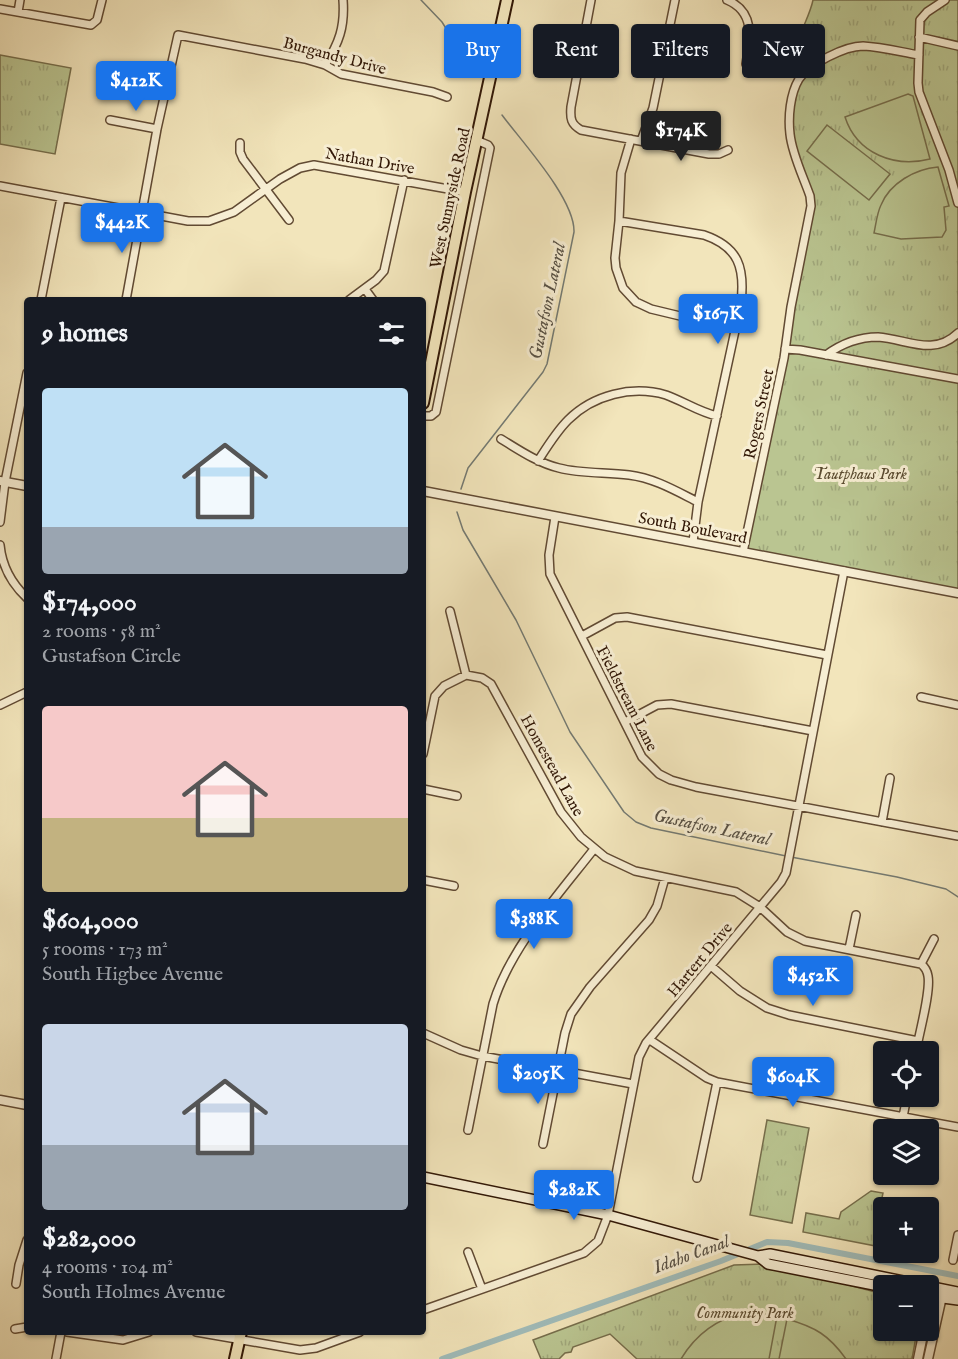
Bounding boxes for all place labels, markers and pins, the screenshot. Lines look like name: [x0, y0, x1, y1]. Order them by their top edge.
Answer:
pin: $412K: [94, 61, 178, 112]
pin: $174K: [639, 111, 723, 162]
pin: $442K: [80, 203, 164, 254]
pin: $167K: [676, 294, 760, 345]
pin: $388K: [492, 899, 576, 950]
pin: $452K: [771, 956, 855, 1007]
pin: $205K: [496, 1054, 580, 1105]
pin: $604K: [751, 1057, 835, 1108]
pin: $282K: [532, 1170, 616, 1221]

